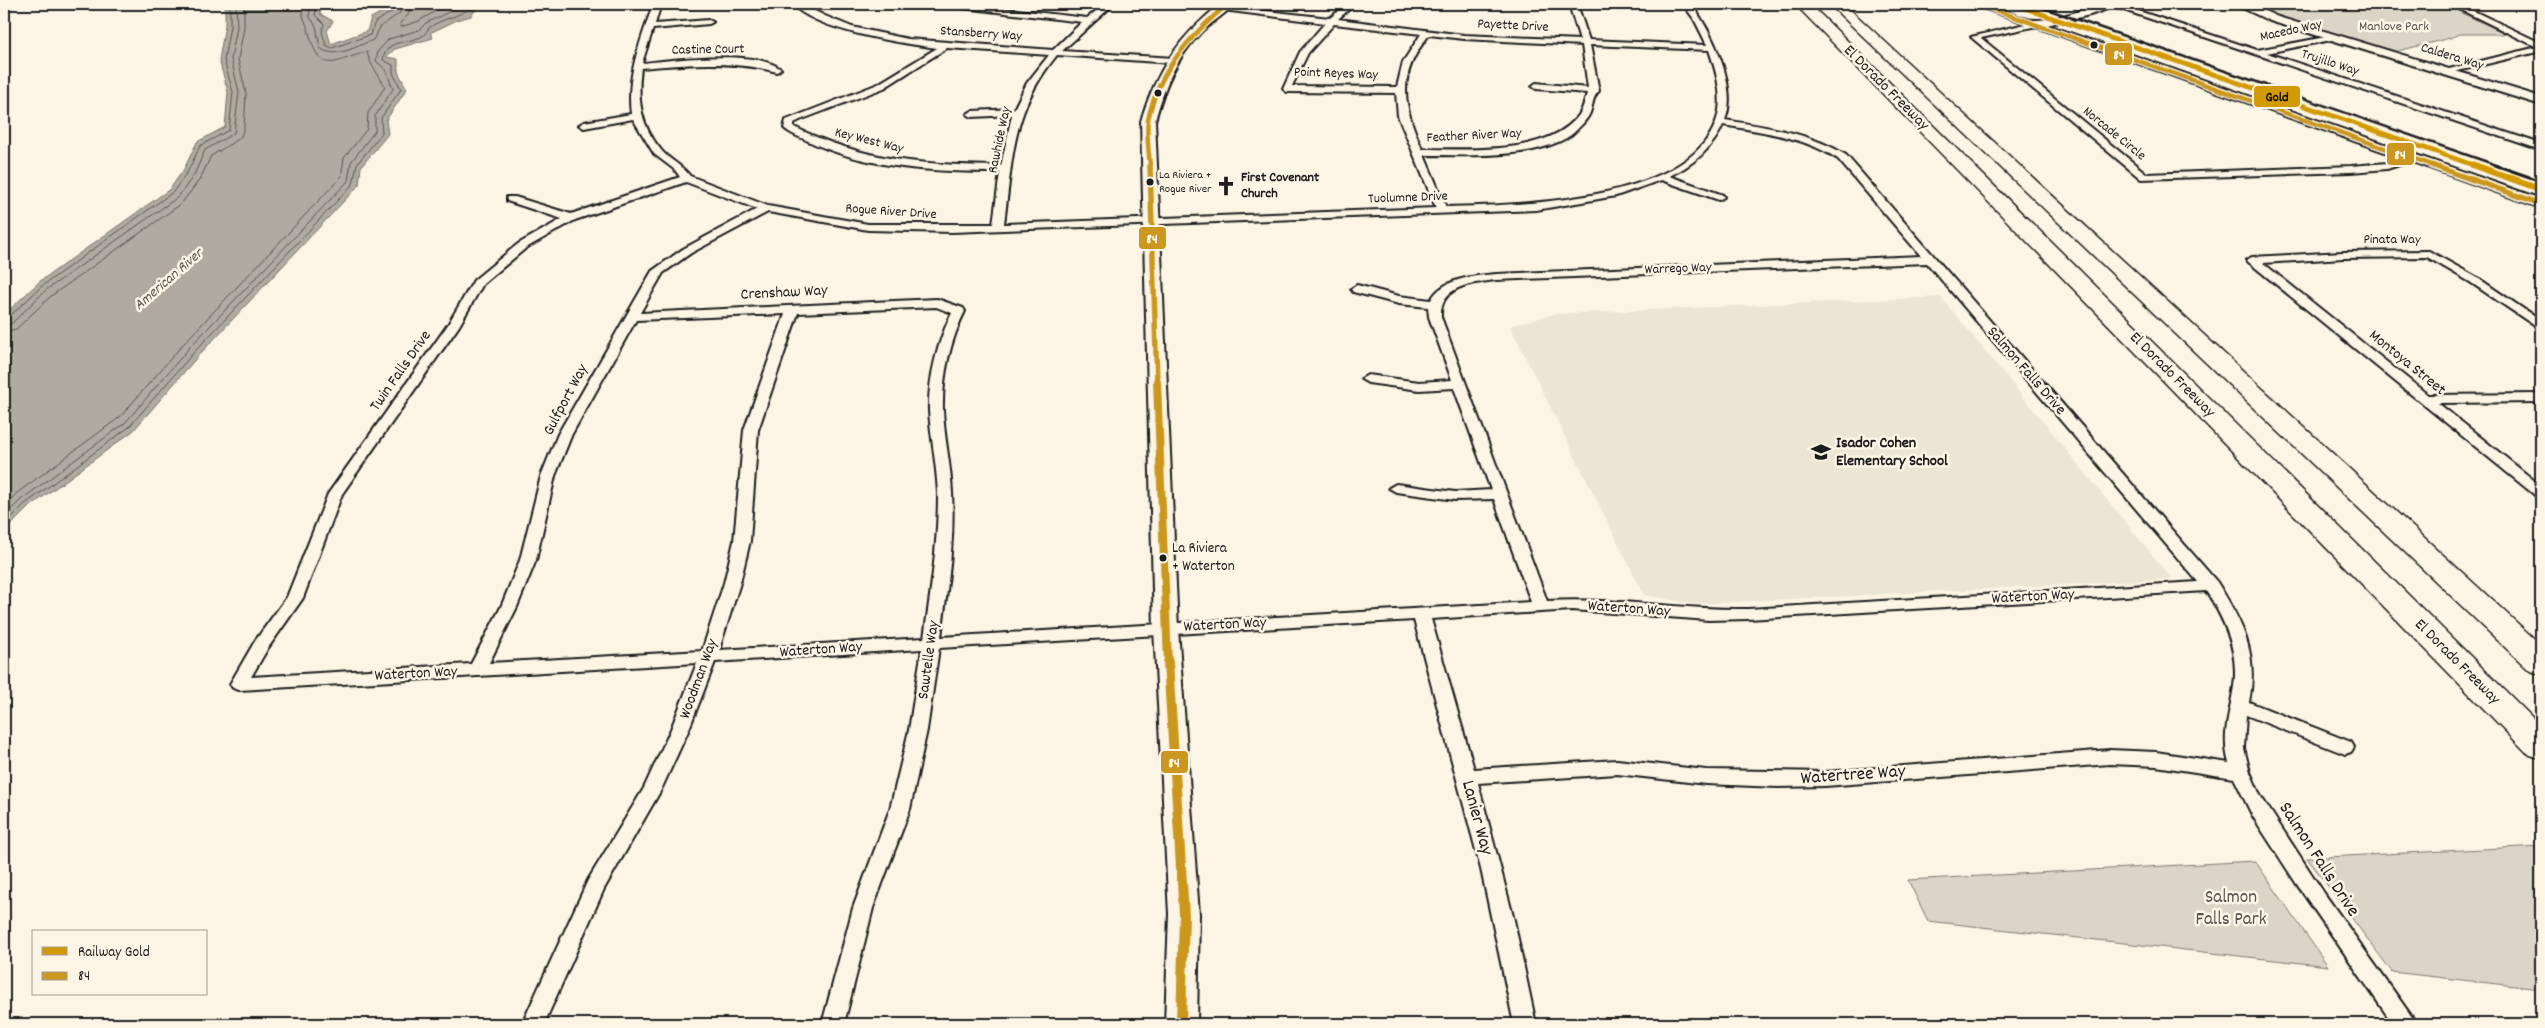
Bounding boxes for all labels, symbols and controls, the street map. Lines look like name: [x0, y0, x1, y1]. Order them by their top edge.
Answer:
street label: Payette Drive: [1477, 14, 1549, 38]
street label: Macedo Way: [2258, 15, 2324, 47]
park label: Manlove Park: [2359, 17, 2429, 37]
street label: Stansberry Way: [939, 21, 1023, 47]
street label: Caldera Way: [2418, 38, 2486, 76]
street label: Castine Court: [672, 39, 744, 61]
street label: El Dorado Freeway: [1838, 40, 1935, 137]
unlabelled marker: [2089, 40, 2099, 50]
line badge: 84: [2104, 42, 2133, 66]
street label: Trujillo Way: [2299, 44, 2362, 82]
text: 84: [2113, 46, 2125, 66]
street label: Point Reyes Way: [1294, 63, 1379, 85]
line badge: Gold: [2253, 85, 2301, 108]
unlabelled marker: [1153, 88, 1163, 98]
text: Gold: [2265, 88, 2289, 108]
street label: Norcade Circle: [2078, 102, 2150, 166]
street label: Rawhide Way: [983, 105, 1017, 175]
street label: Key West Way: [832, 123, 906, 159]
street label: Feather River Way: [1426, 124, 1522, 148]
line badge: 84: [2386, 142, 2415, 166]
text: 84: [2394, 146, 2406, 166]
place label: La Riviera + Rogue River: [1159, 167, 1212, 198]
place label: First Covenant Church: [1241, 168, 1320, 204]
church icon: First Covenant Church: [1215, 175, 1237, 197]
marker: La Riviera + Rogue River: [1145, 177, 1155, 187]
street label: Tuolumne Drive: [1368, 187, 1448, 209]
street label: Rogue River Drive: [845, 199, 937, 225]
line badge: 84: [1138, 226, 1167, 250]
text: 84: [1146, 230, 1158, 250]
street label: Pinata Way: [2363, 230, 2421, 250]
water label: American River: [130, 243, 209, 316]
street label: Warrego Way: [1644, 258, 1712, 280]
street label: Crenshaw Way: [740, 279, 829, 307]
street label: Salmon Falls Drive: [1981, 322, 2071, 420]
street label: Montoya Street: [2363, 325, 2451, 401]
street label: Twin Falls Drive: [365, 326, 437, 416]
street label: El Dorado Freeway: [2124, 327, 2221, 424]
street label: Gulfport Way: [538, 360, 595, 440]
place label: Isador Cohen Elementary School: [1836, 432, 1948, 473]
school or university icon: Isador Cohen Elementary School: [1810, 441, 1832, 463]
place label: La Riviera + Waterton: [1172, 538, 1235, 578]
marker: La Riviera + Waterton: [1158, 553, 1168, 563]
street label: Waterton Way: [1991, 583, 2075, 611]
street label: Waterton Way: [1587, 595, 1672, 623]
street label: Waterton Way: [1183, 611, 1267, 639]
street label: El Dorado Freeway: [2409, 614, 2506, 711]
street label: Sawtelle Way: [912, 619, 946, 701]
street label: Woodman Way: [674, 635, 724, 722]
street label: Waterton Way: [779, 636, 864, 664]
street label: Waterton Way: [374, 660, 458, 688]
line badge: 84: [1160, 750, 1189, 774]
text: 84: [1168, 754, 1180, 774]
street label: Watertree Way: [1800, 759, 1907, 793]
street label: Lanier Way: [1453, 778, 1499, 859]
street label: Salmon Falls Drive: [2271, 797, 2365, 923]
park label: Salmon Falls Park: [2195, 885, 2267, 934]
legend: [32, 930, 208, 996]
text: Railway Gold: [78, 942, 150, 964]
text: 84: [78, 966, 90, 988]

